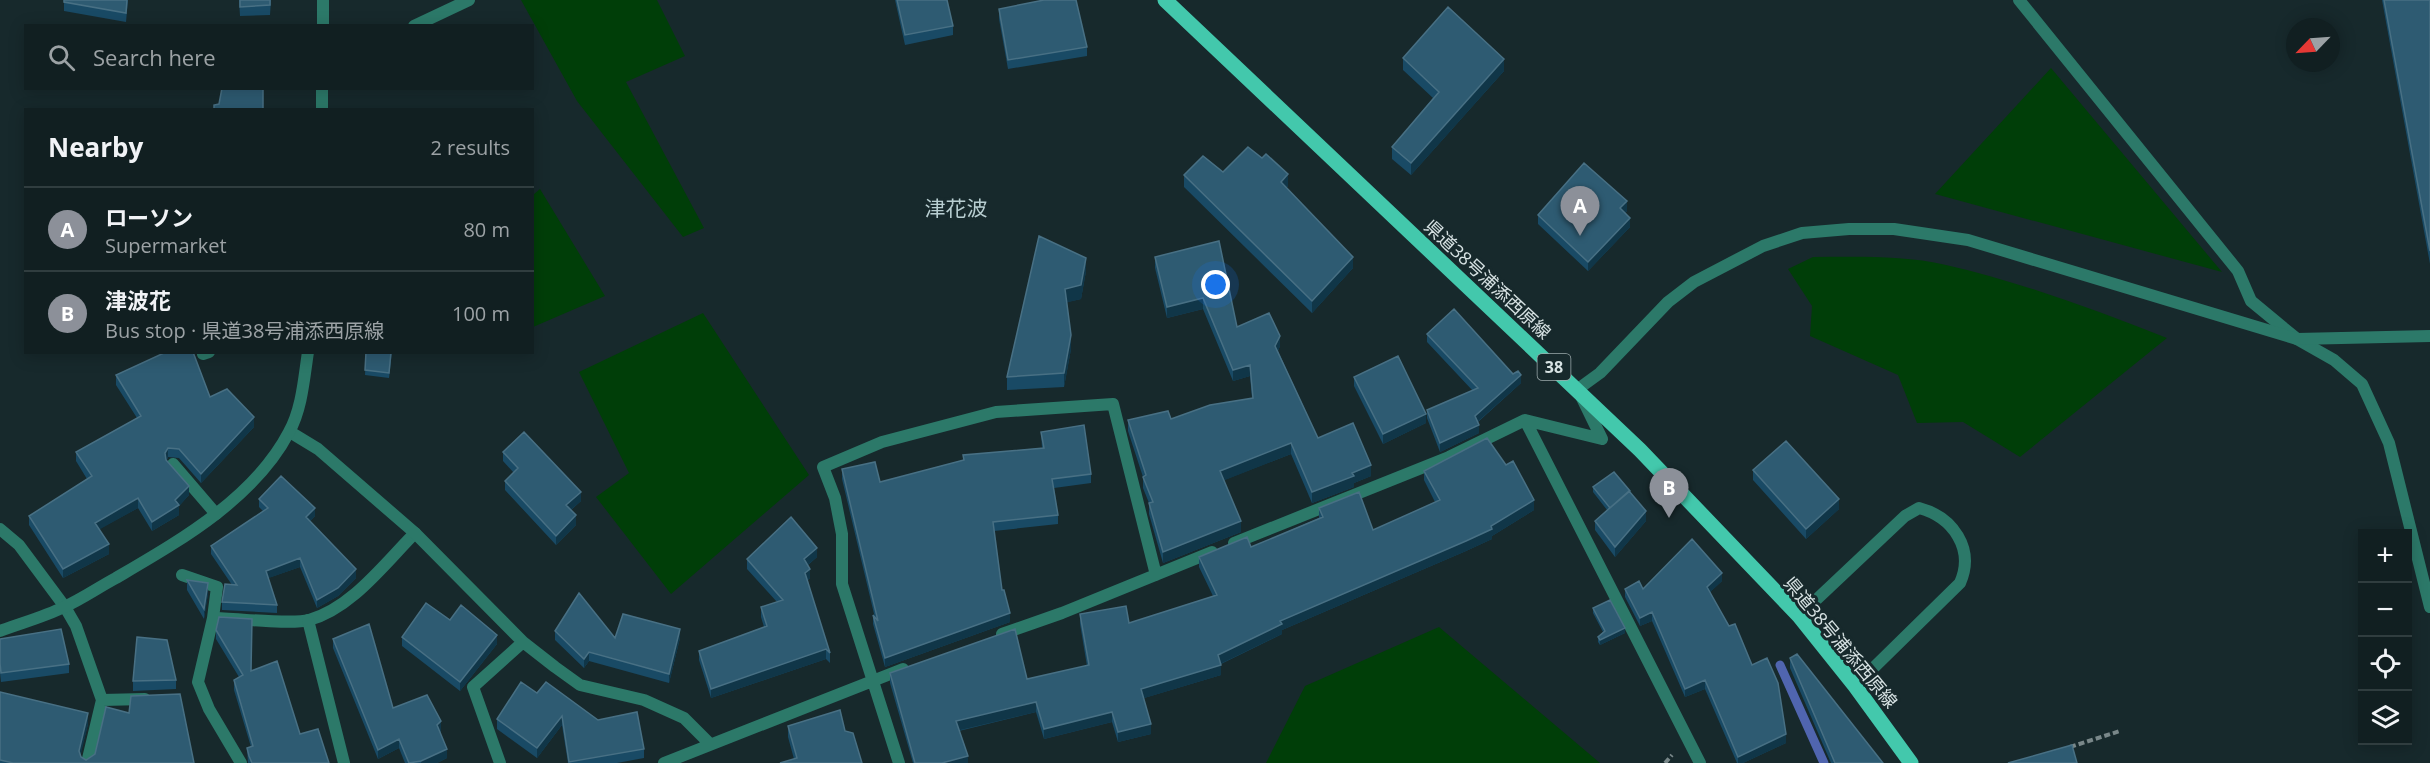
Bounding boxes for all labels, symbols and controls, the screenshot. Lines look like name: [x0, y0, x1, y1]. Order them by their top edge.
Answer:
north arrow: [2286, 18, 2340, 72]
search box: [24, 24, 534, 90]
icon: search: [45, 41, 78, 74]
text: Search here: [93, 42, 216, 72]
text: Nearby: [48, 129, 143, 165]
text: 2 results: [430, 134, 510, 161]
pin: A: [1560, 186, 1600, 236]
district label: 津花波: [925, 194, 988, 222]
text: ローソン: [105, 202, 193, 232]
street label: 県道38号浦添西原線: [1420, 214, 1556, 344]
text: A: [61, 216, 74, 243]
text: 80 m: [463, 216, 510, 243]
text: Supermarket: [105, 232, 227, 259]
your location: [1201, 270, 1230, 299]
text: 津波花: [105, 285, 171, 315]
text: B: [61, 300, 74, 327]
text: 100 m: [452, 300, 510, 327]
text: Bus stop · 県道38号浦添西原線: [105, 317, 384, 344]
road number: 38: [1538, 354, 1570, 380]
pin: B: [1650, 468, 1688, 518]
map controls: [2358, 529, 2412, 745]
button: +: [2358, 529, 2412, 583]
street label: 県道38号浦添西原線: [1779, 571, 1903, 713]
button: −: [2358, 583, 2412, 637]
button: locate: [2358, 637, 2412, 691]
button: layers: [2358, 691, 2412, 745]

